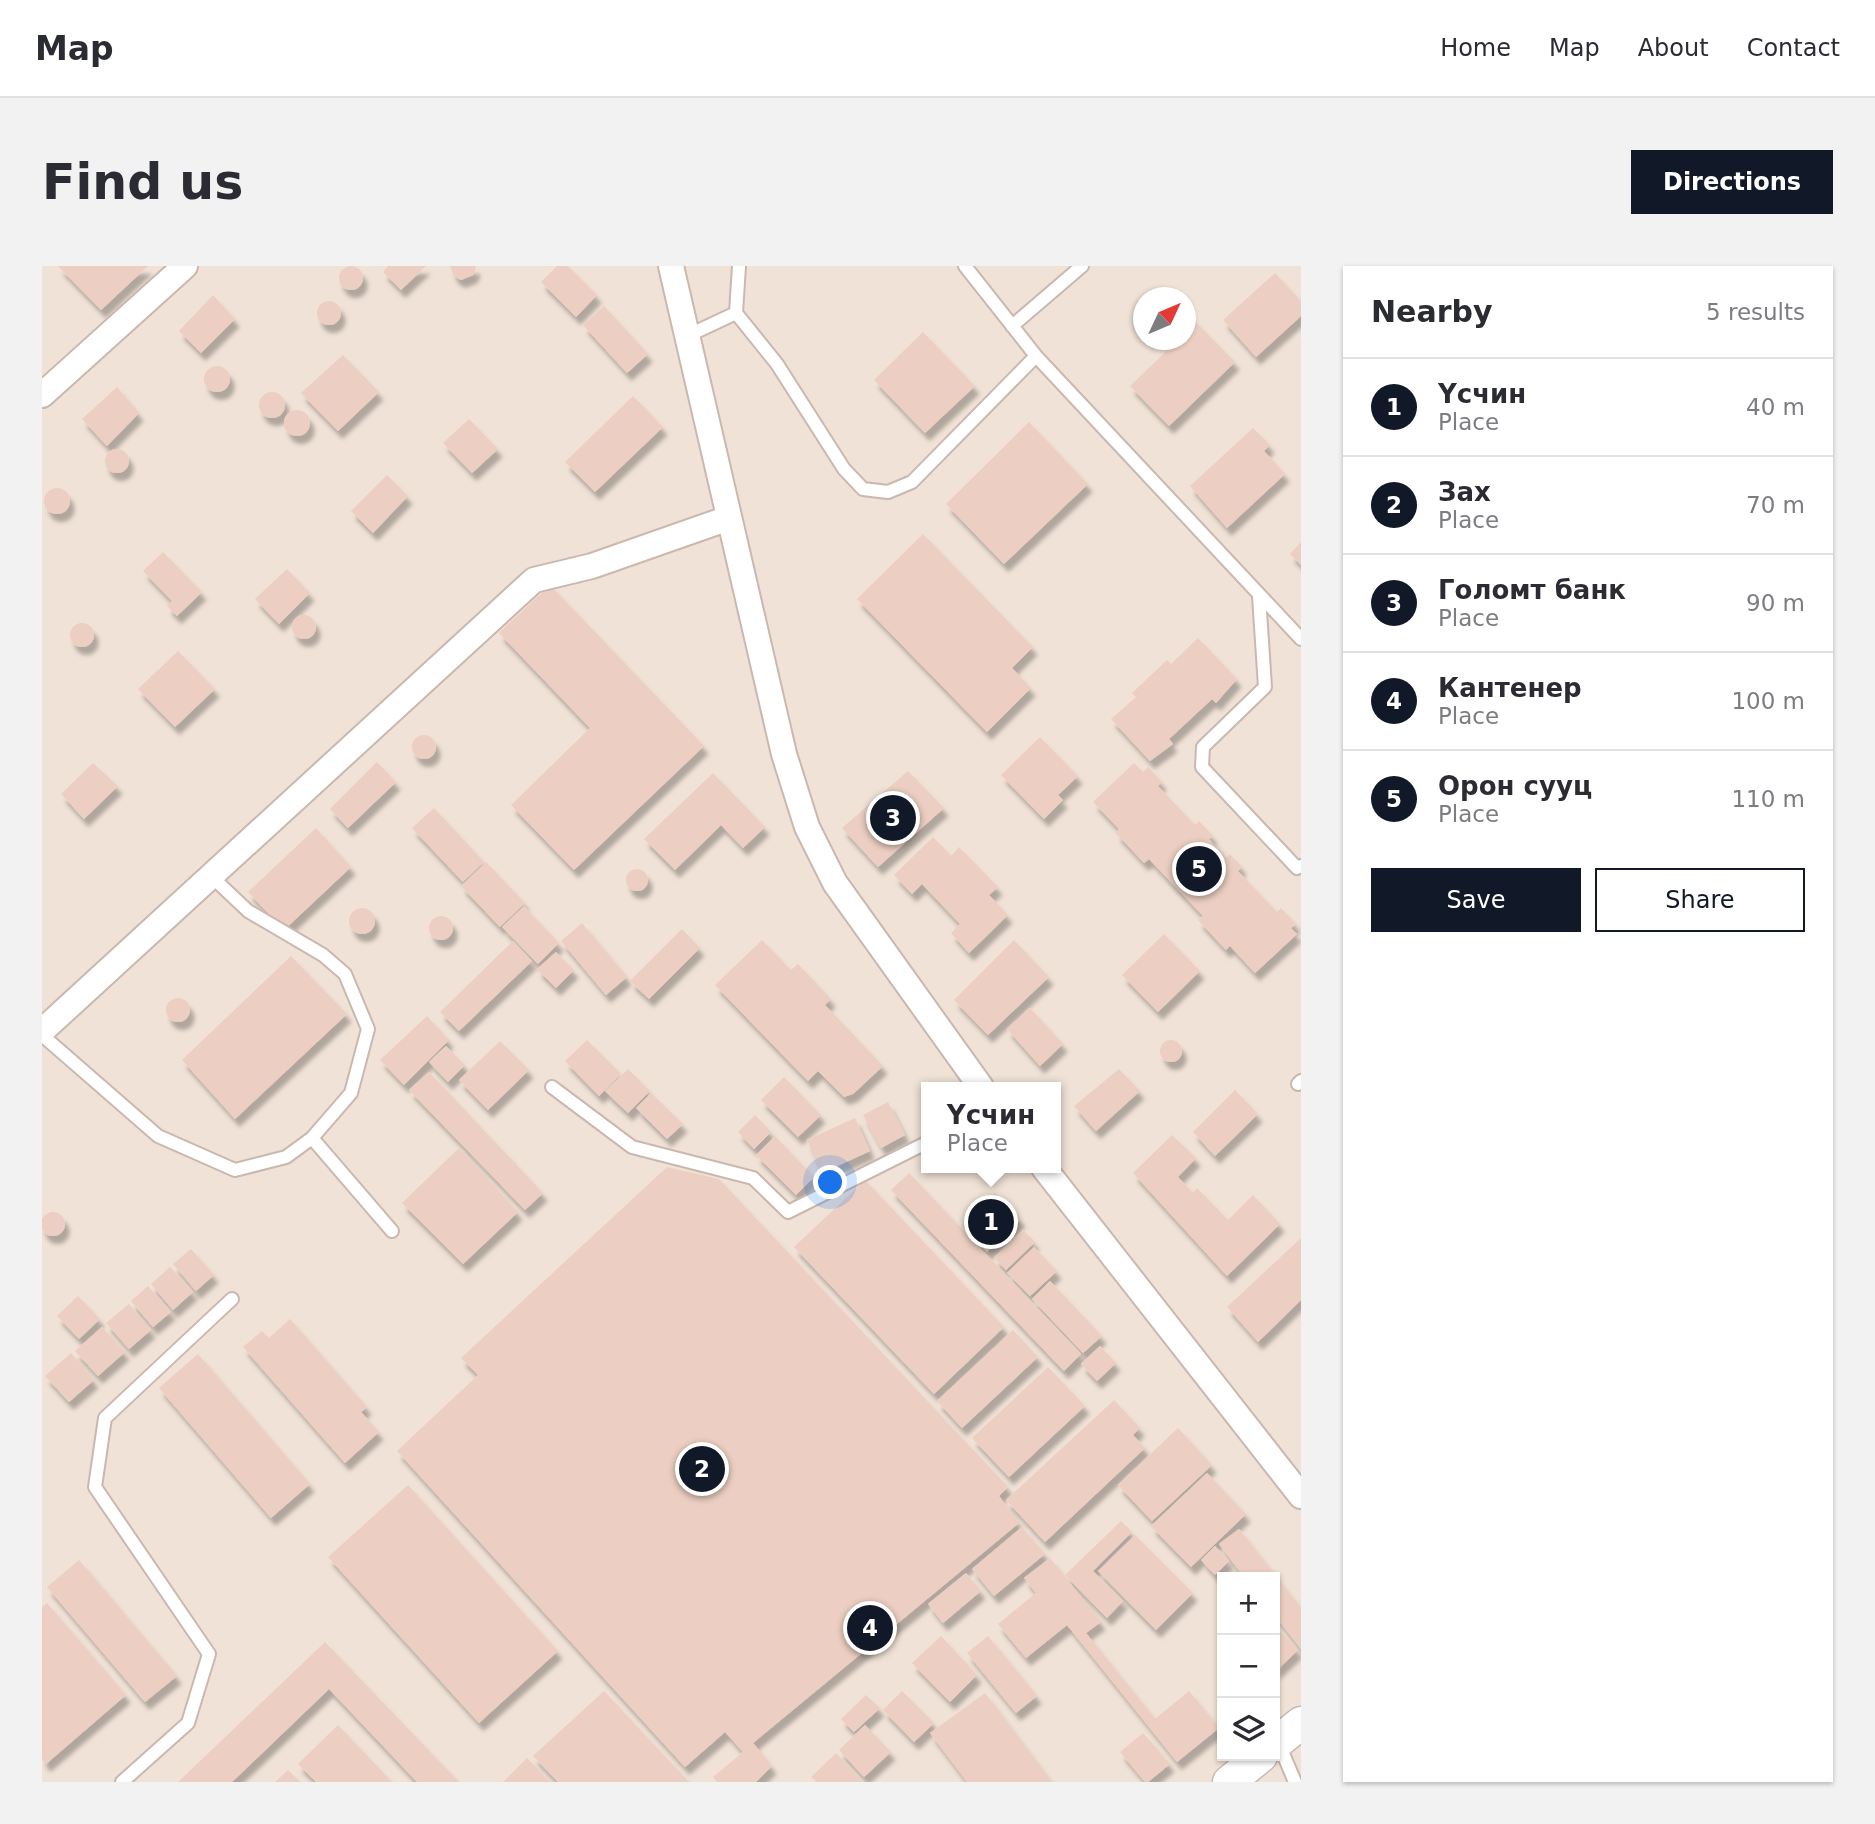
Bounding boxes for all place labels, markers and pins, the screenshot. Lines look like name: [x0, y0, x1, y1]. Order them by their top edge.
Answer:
pin: 3: [870, 792, 916, 844]
pin: 5: [1176, 843, 1222, 895]
pin: 1: [968, 1196, 1014, 1248]
pin: 2: [679, 1443, 725, 1495]
pin: 4: [847, 1602, 893, 1654]

